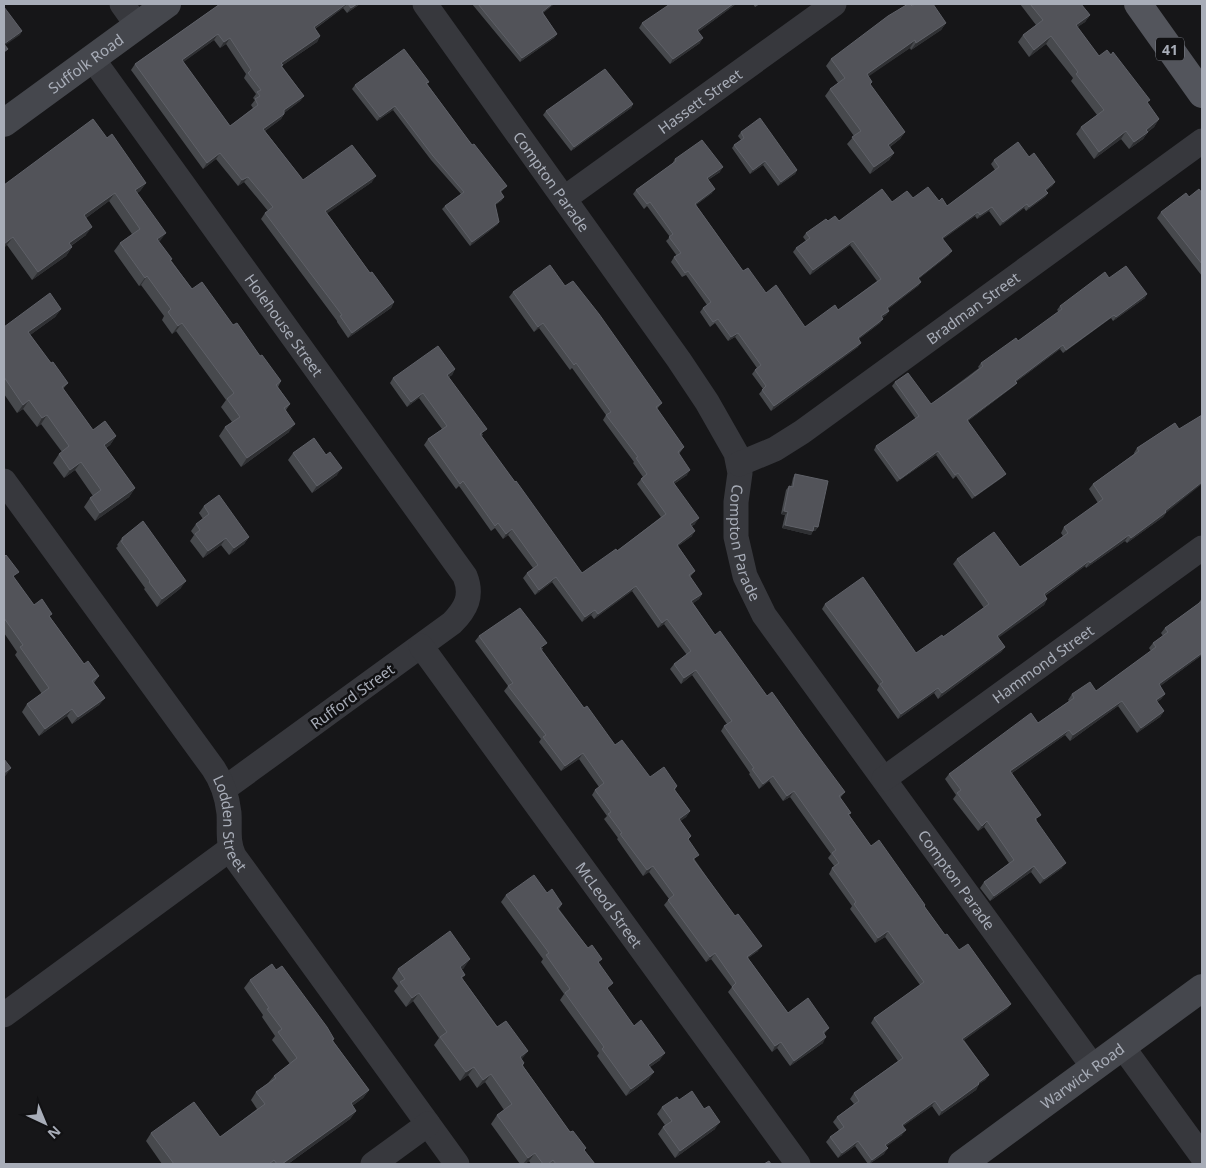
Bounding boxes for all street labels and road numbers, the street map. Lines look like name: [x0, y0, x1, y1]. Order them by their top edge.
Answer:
street label: Suffolk Road: [44, 29, 127, 98]
road number: 41: [1156, 38, 1184, 61]
street label: Hassett Street: [654, 63, 746, 138]
street label: Compton Parade: [509, 127, 594, 236]
street label: Bradman Street: [922, 267, 1024, 349]
street label: Holehouse Street: [241, 270, 328, 381]
street label: Compton Parade: [726, 483, 766, 604]
street label: Hammond Street: [988, 620, 1098, 707]
street label: Rufford Street: [306, 659, 398, 733]
street label: Lodden Street: [209, 772, 252, 876]
street label: Compton Parade: [914, 826, 1000, 934]
street label: McLeod Street: [571, 858, 648, 952]
street label: Warwick Road: [1036, 1039, 1128, 1113]

